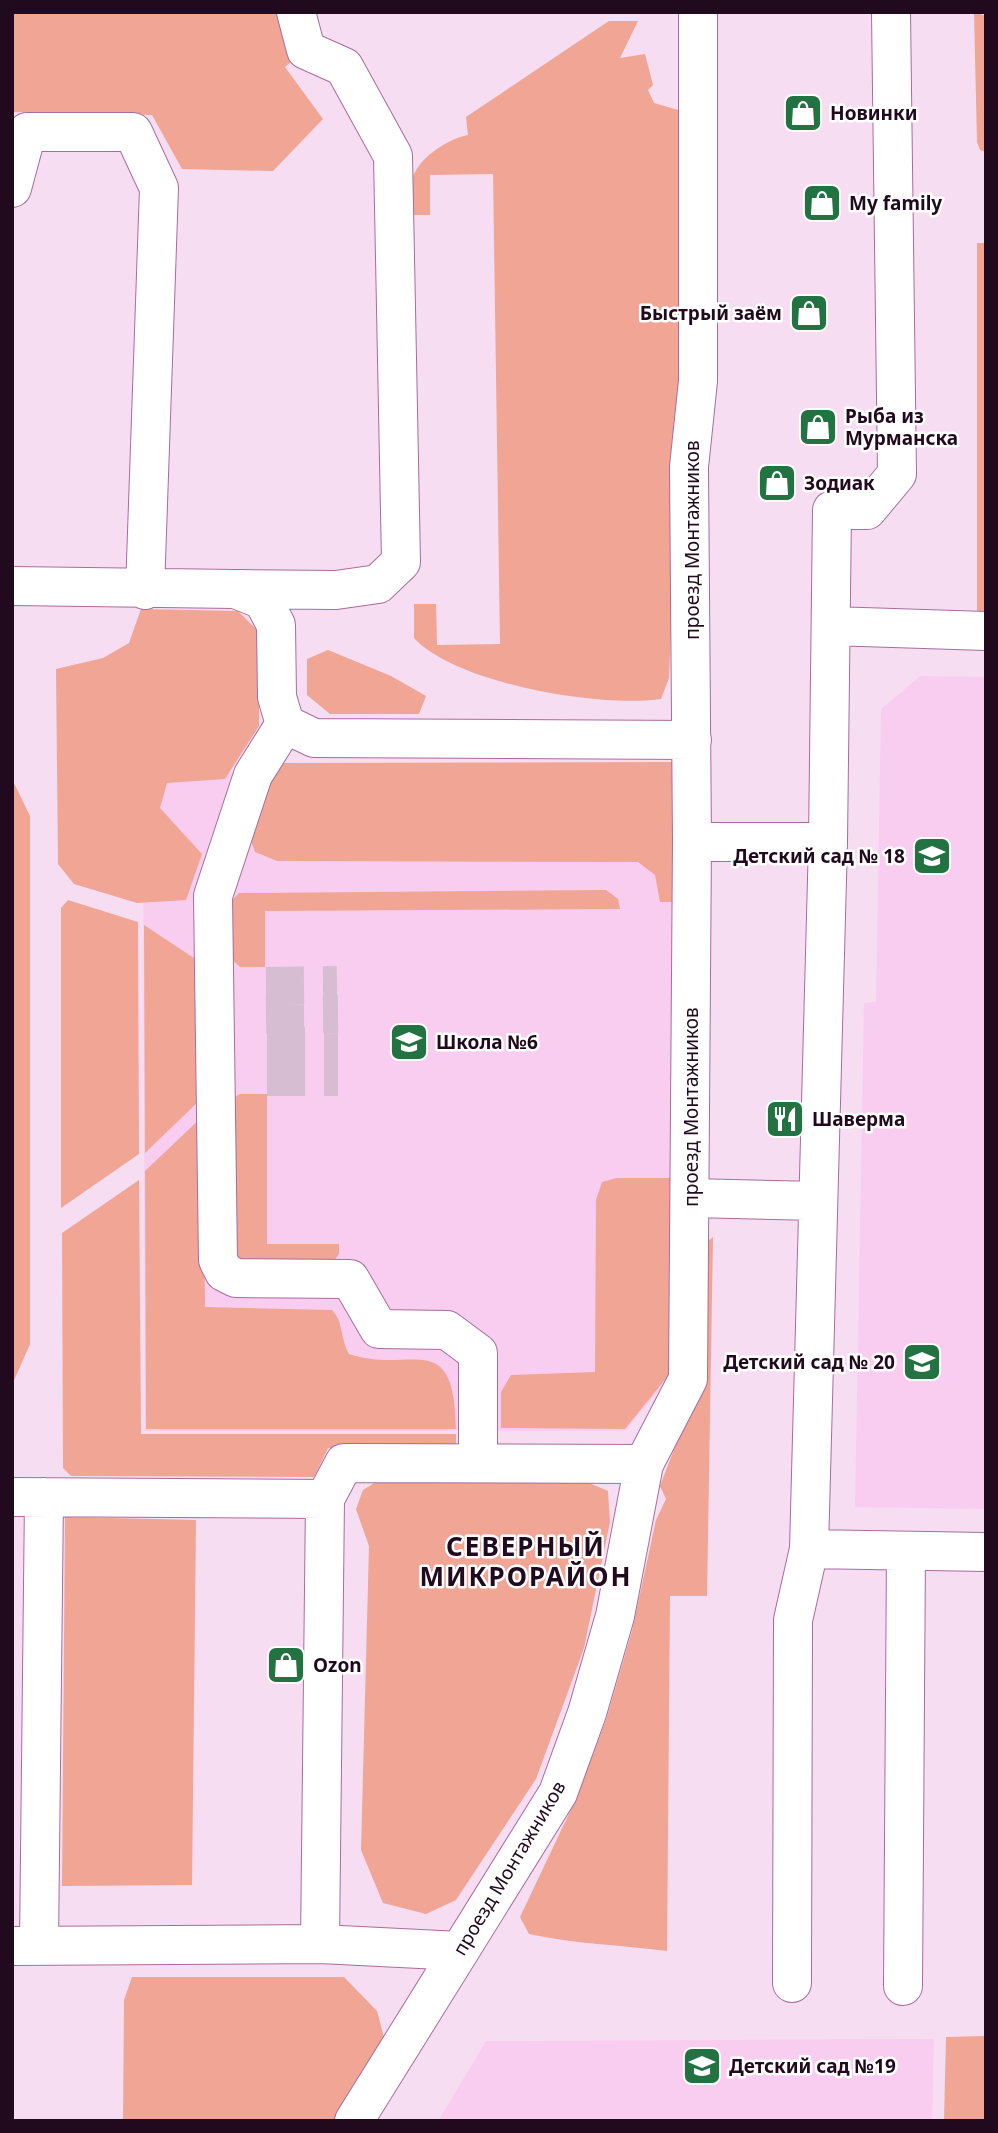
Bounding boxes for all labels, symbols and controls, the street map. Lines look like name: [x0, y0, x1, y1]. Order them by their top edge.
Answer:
shop icon: Новинки: [782, 92, 824, 134]
place label: Новинки: [830, 100, 918, 126]
shop icon: My family: [801, 182, 843, 224]
place label: My family: [849, 190, 942, 216]
shop icon: Быстрый заём: [788, 292, 830, 334]
place label: Быстрый заём: [640, 300, 782, 326]
place label: Рыба из Мурманска: [845, 403, 958, 451]
shop icon: Рыба из Мурманска: [797, 406, 839, 448]
street label: проезд Монтажников: [679, 440, 705, 640]
shop icon: Зодиак: [756, 462, 798, 504]
place label: Зодиак: [804, 470, 875, 496]
school or university icon: Детский сад № 18: [911, 835, 953, 877]
place label: Детский сад № 18: [733, 843, 905, 869]
street label: проезд Монтажников: [678, 1007, 704, 1207]
school or university icon: Школа №6: [388, 1021, 430, 1063]
place label: Школа №6: [436, 1029, 538, 1055]
restaurant icon: Шаверма: [764, 1098, 806, 1140]
place label: Шаверма: [812, 1106, 905, 1132]
school or university icon: Детский сад № 20: [901, 1341, 943, 1383]
place label: Детский сад № 20: [723, 1349, 895, 1375]
district label: СЕВЕРНЫЙ МИКРОРАЙОН: [419, 1528, 633, 1594]
shop icon: Ozon: [265, 1644, 307, 1686]
place label: Ozon: [313, 1652, 362, 1678]
street label: проезд Монтажников: [447, 1776, 571, 1960]
school or university icon: Детский сад №19: [681, 2045, 723, 2087]
place label: Детский сад №19: [729, 2053, 896, 2079]

